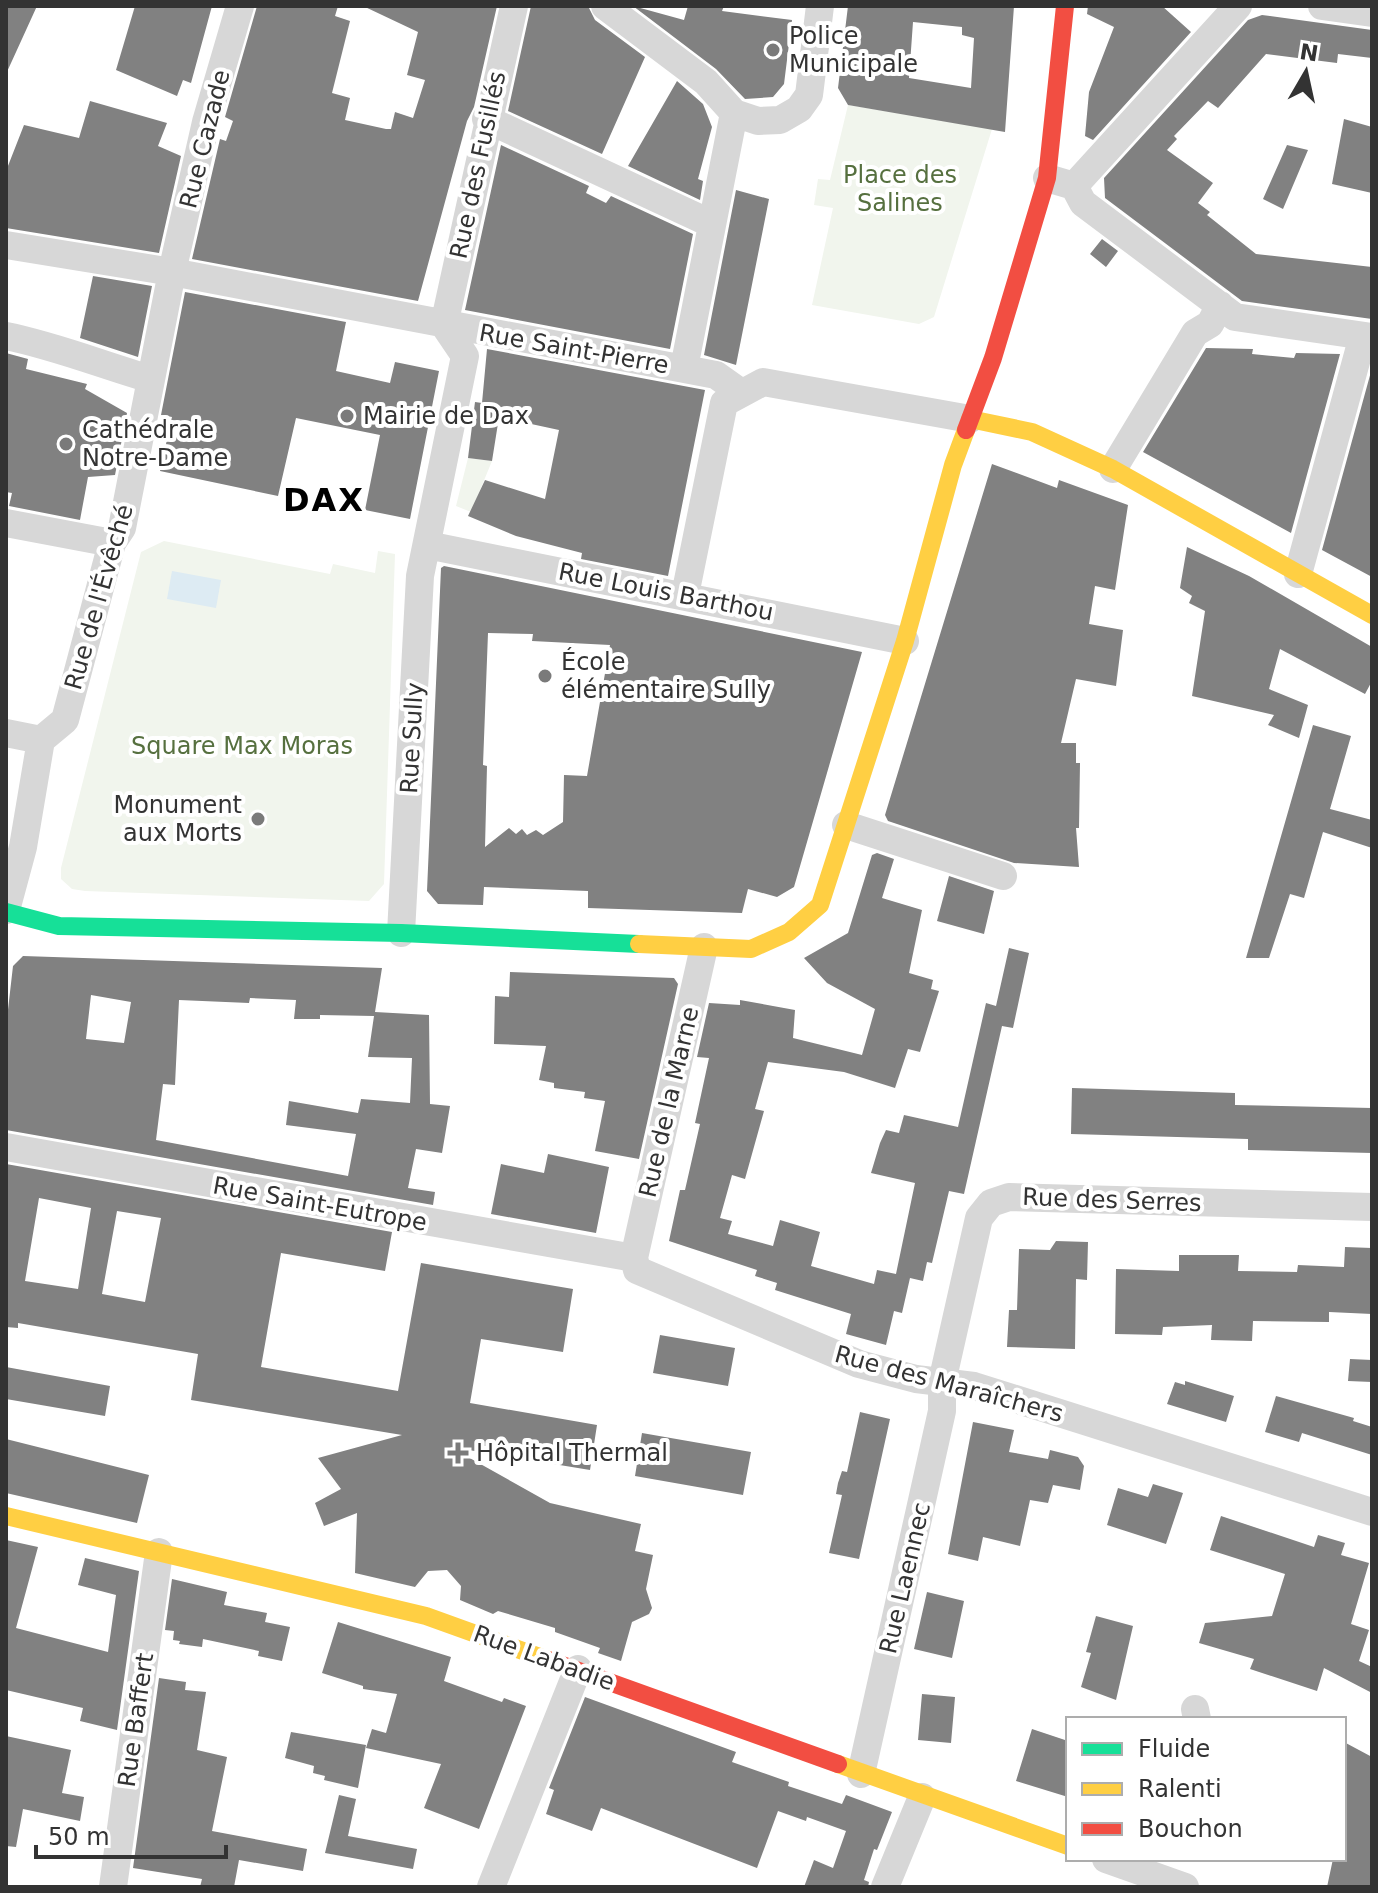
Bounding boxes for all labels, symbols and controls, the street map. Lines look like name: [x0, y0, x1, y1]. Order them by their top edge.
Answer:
place label: Police Municipale: [789, 22, 918, 78]
north arrow: [1266, 32, 1346, 112]
text: N: [1298, 39, 1320, 67]
marker: Police Municipale: [764, 41, 782, 59]
street label: Rue Cazade: [174, 67, 236, 211]
street label: Rue des Fusillés: [444, 69, 512, 261]
park label: Place des Salines: [843, 161, 957, 217]
street label: Rue Saint-Pierre: [477, 319, 671, 379]
place label: Mairie de Dax: [363, 402, 529, 430]
marker: Mairie de Dax: [338, 407, 356, 425]
place label: Cathédrale Notre-Dame: [82, 416, 228, 472]
marker: Cathédrale Notre-Dame: [57, 435, 75, 453]
district label: DAX: [283, 481, 365, 519]
street label: Rue de l'Évêché: [58, 501, 139, 693]
street label: Rue Louis Barthou: [556, 557, 776, 627]
place label: École élémentaire Sully: [561, 647, 771, 704]
marker: École élémentaire Sully: [536, 667, 554, 685]
street label: Rue Sully: [395, 682, 429, 794]
park label: Square Max Moras: [131, 732, 353, 760]
place label: Monument aux Morts: [113, 791, 242, 847]
marker: Monument aux Morts: [249, 810, 267, 828]
street label: Rue de la Marne: [633, 1004, 705, 1200]
street label: Rue Saint-Eutrope: [211, 1171, 429, 1237]
street label: Rue des Serres: [1022, 1183, 1202, 1217]
street label: Rue des Maraîchers: [832, 1340, 1066, 1428]
place label: Hôpital Thermal: [476, 1439, 668, 1467]
marker: Hôpital Thermal: [447, 1442, 469, 1464]
street label: Rue Laennec: [874, 1500, 936, 1656]
street label: Rue Labadie: [470, 1620, 618, 1696]
street label: Rue Baffert: [113, 1651, 159, 1789]
legend: [1066, 1717, 1346, 1861]
text: Fluide: [1138, 1735, 1210, 1763]
text: Ralenti: [1138, 1775, 1222, 1803]
scale bar: [36, 1809, 226, 1859]
text: Bouchon: [1138, 1815, 1243, 1843]
text: 50 m: [48, 1823, 110, 1851]

